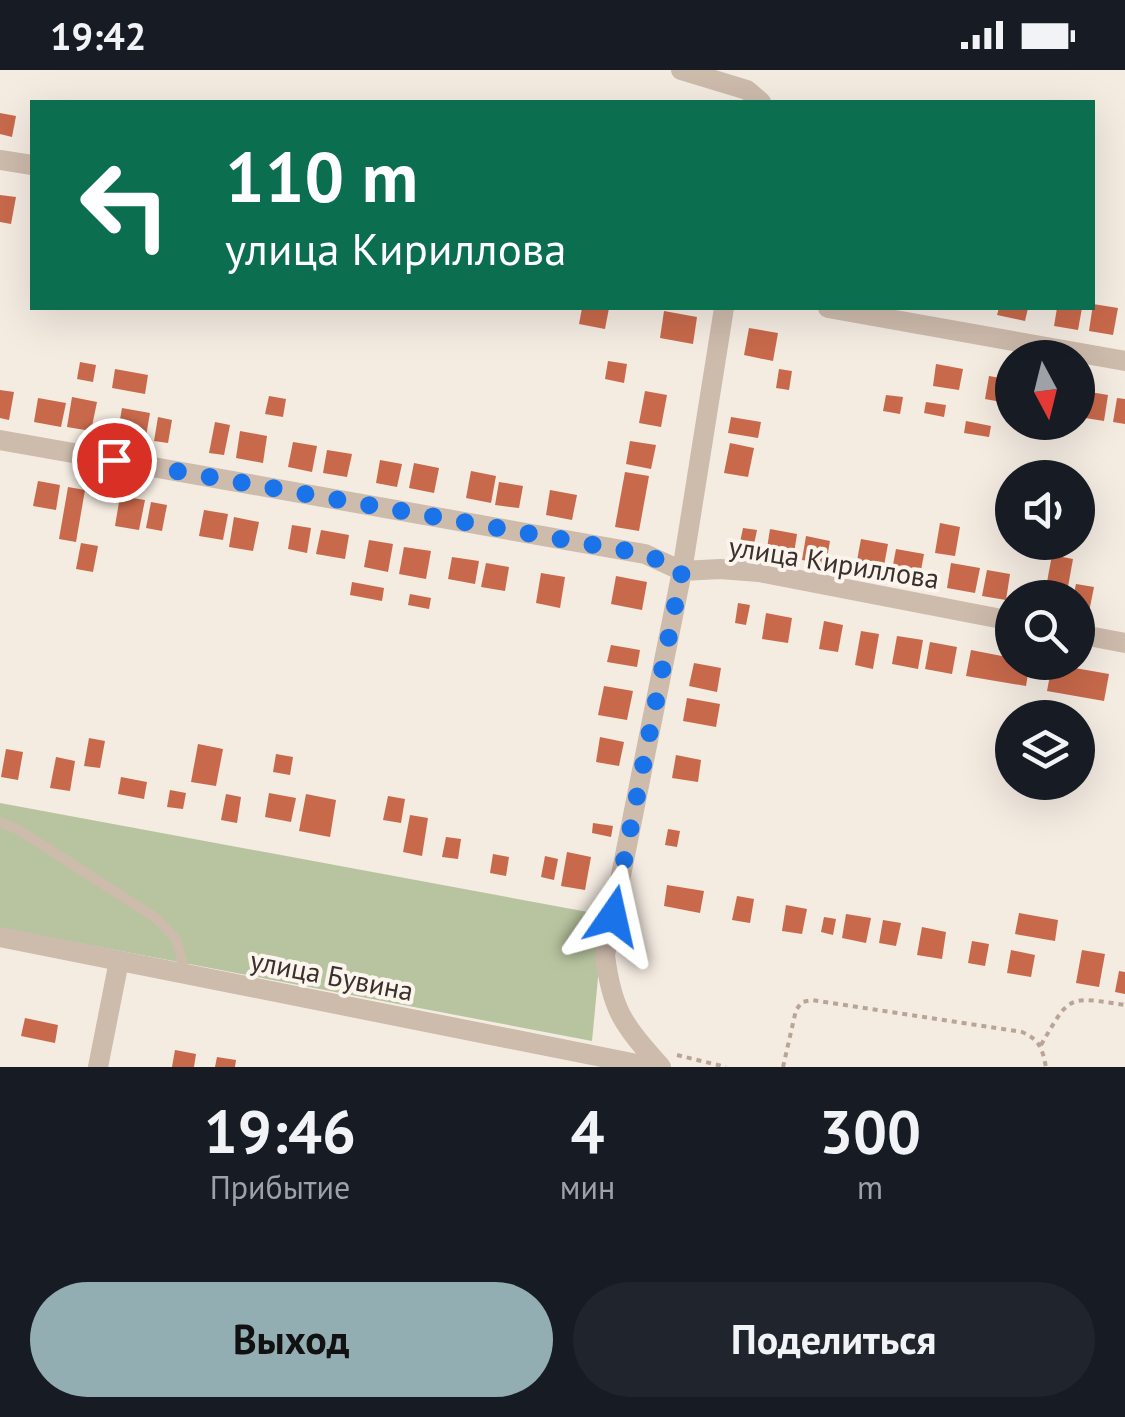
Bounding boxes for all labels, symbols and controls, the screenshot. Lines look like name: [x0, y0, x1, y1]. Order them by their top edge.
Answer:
text: 19:42: [50, 11, 146, 60]
text: 110 m: [225, 131, 418, 221]
icon: left: [60, 140, 190, 270]
text: улица Кириллова: [225, 219, 567, 277]
north arrow: [995, 340, 1095, 440]
map controls: [995, 340, 1095, 800]
pin: [72, 418, 157, 503]
icon: arrive: [87, 433, 142, 488]
button: sound: [995, 460, 1095, 560]
street label: улица Кириллова: [726, 527, 942, 597]
button: search: [995, 580, 1095, 680]
button: layers: [995, 700, 1095, 800]
position arrow: [561, 864, 665, 968]
street label: улица Бувина: [247, 941, 417, 1009]
text: 19:46: [204, 1092, 356, 1170]
text: 4: [571, 1092, 605, 1170]
text: 300: [819, 1092, 921, 1170]
text: Прибытие: [210, 1166, 350, 1208]
text: мин: [560, 1166, 615, 1208]
text: m: [857, 1166, 883, 1208]
button: Выход: [30, 1282, 553, 1397]
button: Поделиться: [573, 1282, 1095, 1397]

